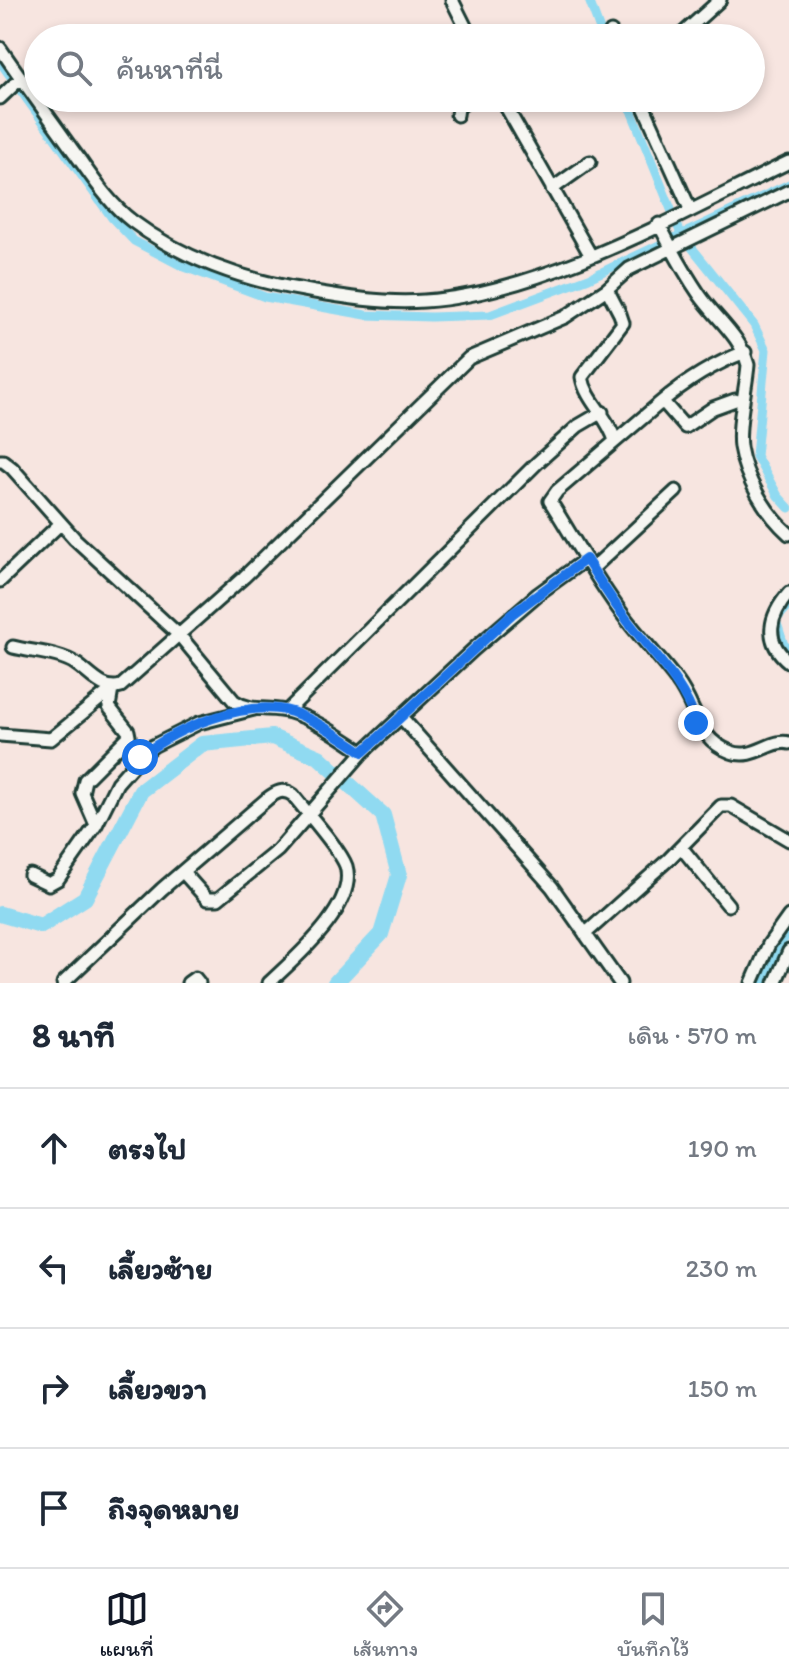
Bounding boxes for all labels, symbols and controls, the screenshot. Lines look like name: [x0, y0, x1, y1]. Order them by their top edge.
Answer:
search box: [24, 24, 765, 112]
icon: search: [52, 46, 96, 90]
text: ค้นหาที่นี่: [116, 50, 223, 87]
route end: [678, 705, 714, 741]
route start: [122, 739, 158, 775]
text: 8 นาที: [32, 1015, 115, 1056]
text: เดิน · 570 m: [627, 1019, 757, 1051]
icon: ahead: [32, 1126, 76, 1170]
text: ตรงไป: [108, 1130, 186, 1167]
text: 190 m: [688, 1132, 757, 1164]
icon: left: [32, 1246, 76, 1290]
text: เลี้ยวซ้าย: [108, 1250, 212, 1287]
text: 230 m: [685, 1252, 757, 1284]
icon: right: [32, 1366, 76, 1410]
text: เลี้ยวขวา: [108, 1370, 207, 1407]
text: 150 m: [688, 1372, 757, 1404]
icon: arrive: [32, 1486, 76, 1530]
text: ถึงจุดหมาย: [108, 1490, 239, 1527]
tab: แผนที่: [99, 1587, 154, 1662]
tab: เส้นทาง: [353, 1587, 418, 1662]
tab: บันทึกไว้: [617, 1587, 690, 1662]

